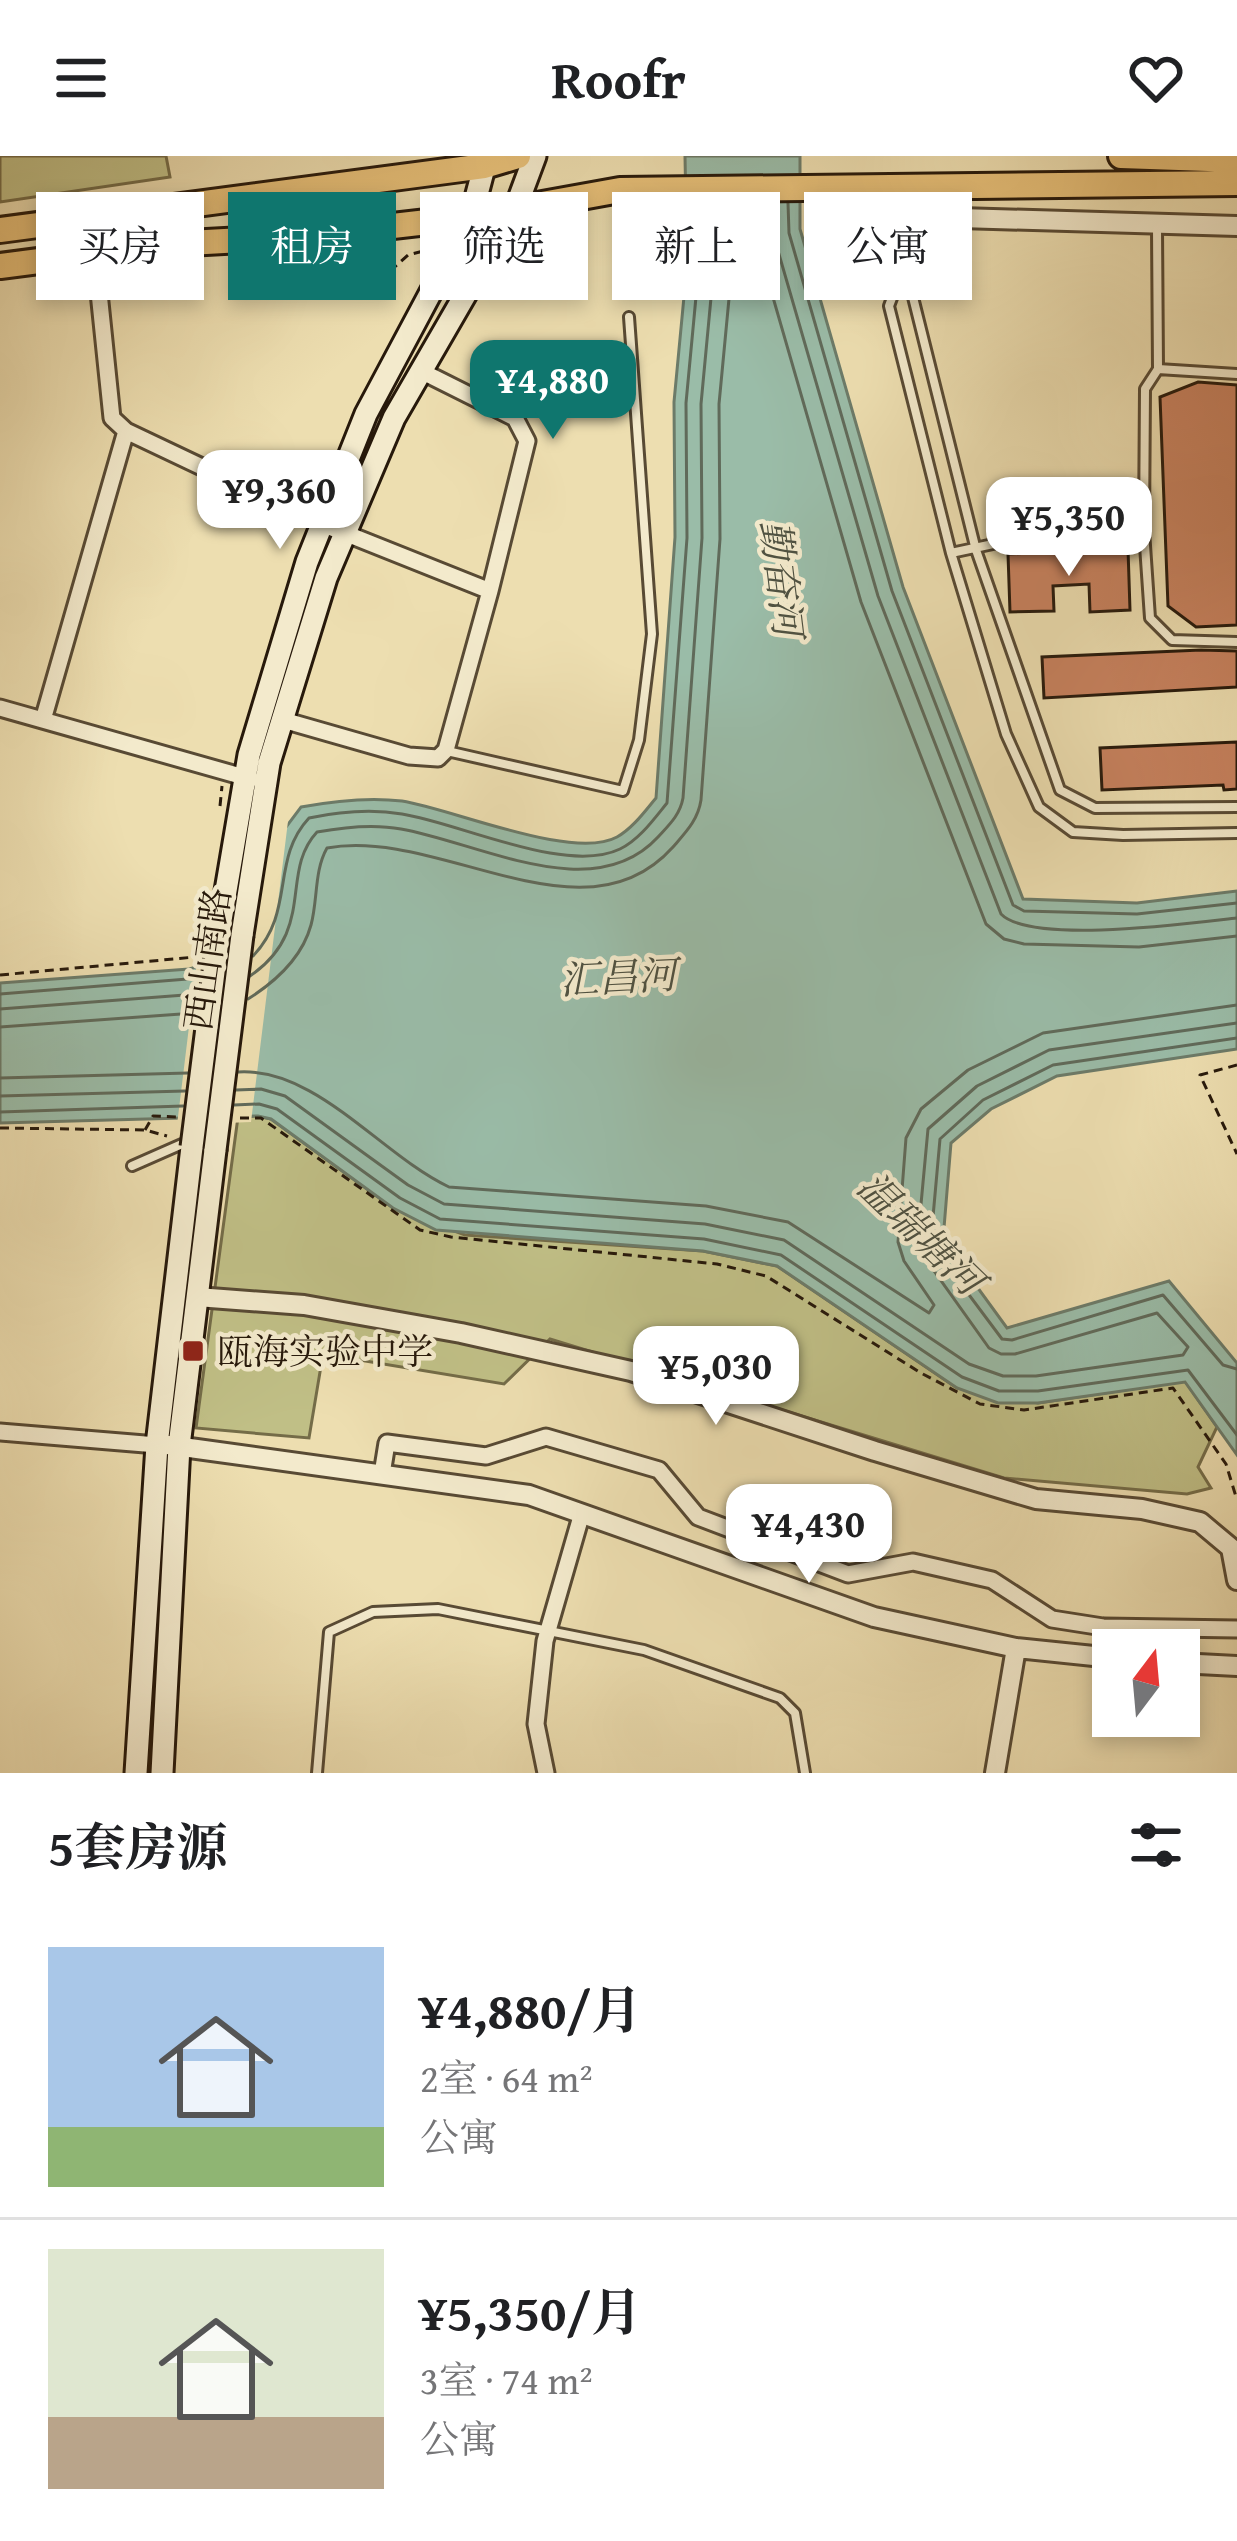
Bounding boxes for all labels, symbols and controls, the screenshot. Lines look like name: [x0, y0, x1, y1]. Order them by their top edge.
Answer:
text: Roofr: [551, 39, 686, 118]
icon: menu: [48, 45, 114, 111]
icon: heart: [1123, 45, 1189, 111]
chip: 买房: [36, 192, 204, 300]
chip: 租房: [228, 192, 396, 300]
chip: 筛选: [420, 192, 588, 300]
chip: 新上: [612, 192, 780, 300]
chip: 公寓: [804, 192, 972, 300]
pin: ¥4,880: [455, 340, 651, 442]
text: ¥4,880: [497, 350, 609, 407]
pin: ¥9,360: [182, 450, 378, 552]
text: ¥9,360: [224, 460, 336, 517]
pin: ¥5,350: [971, 477, 1167, 579]
text: ¥5,350: [1013, 487, 1125, 544]
water label: 勤奋河: [747, 516, 819, 645]
street label: 西山南路: [170, 884, 243, 1034]
water label: 汇昌河: [558, 945, 684, 1008]
water label: 温瑞塘河: [845, 1158, 1002, 1311]
place label: 瓯海实验中学: [217, 1324, 433, 1377]
pin: ¥5,030: [618, 1326, 814, 1428]
text: ¥5,030: [660, 1336, 772, 1393]
marker: 瓯海实验中学: [180, 1338, 206, 1364]
pin: ¥4,430: [711, 1484, 907, 1586]
text: ¥4,430: [753, 1494, 865, 1551]
north arrow: [1092, 1629, 1200, 1737]
map controls: [1092, 1629, 1200, 1737]
text: 5套房源: [48, 1809, 227, 1884]
icon: filters: [1123, 1812, 1189, 1878]
text: ¥4,880/月: [420, 1972, 642, 2047]
icon: home: [144, 1995, 288, 2139]
text: 2室 · 64 m²: [420, 2049, 593, 2106]
text: 公寓: [420, 2108, 498, 2165]
text: ¥5,350/月: [420, 2274, 642, 2349]
icon: home: [144, 2297, 288, 2441]
text: 3室 · 74 m²: [420, 2351, 593, 2408]
text: 公寓: [420, 2410, 498, 2467]

